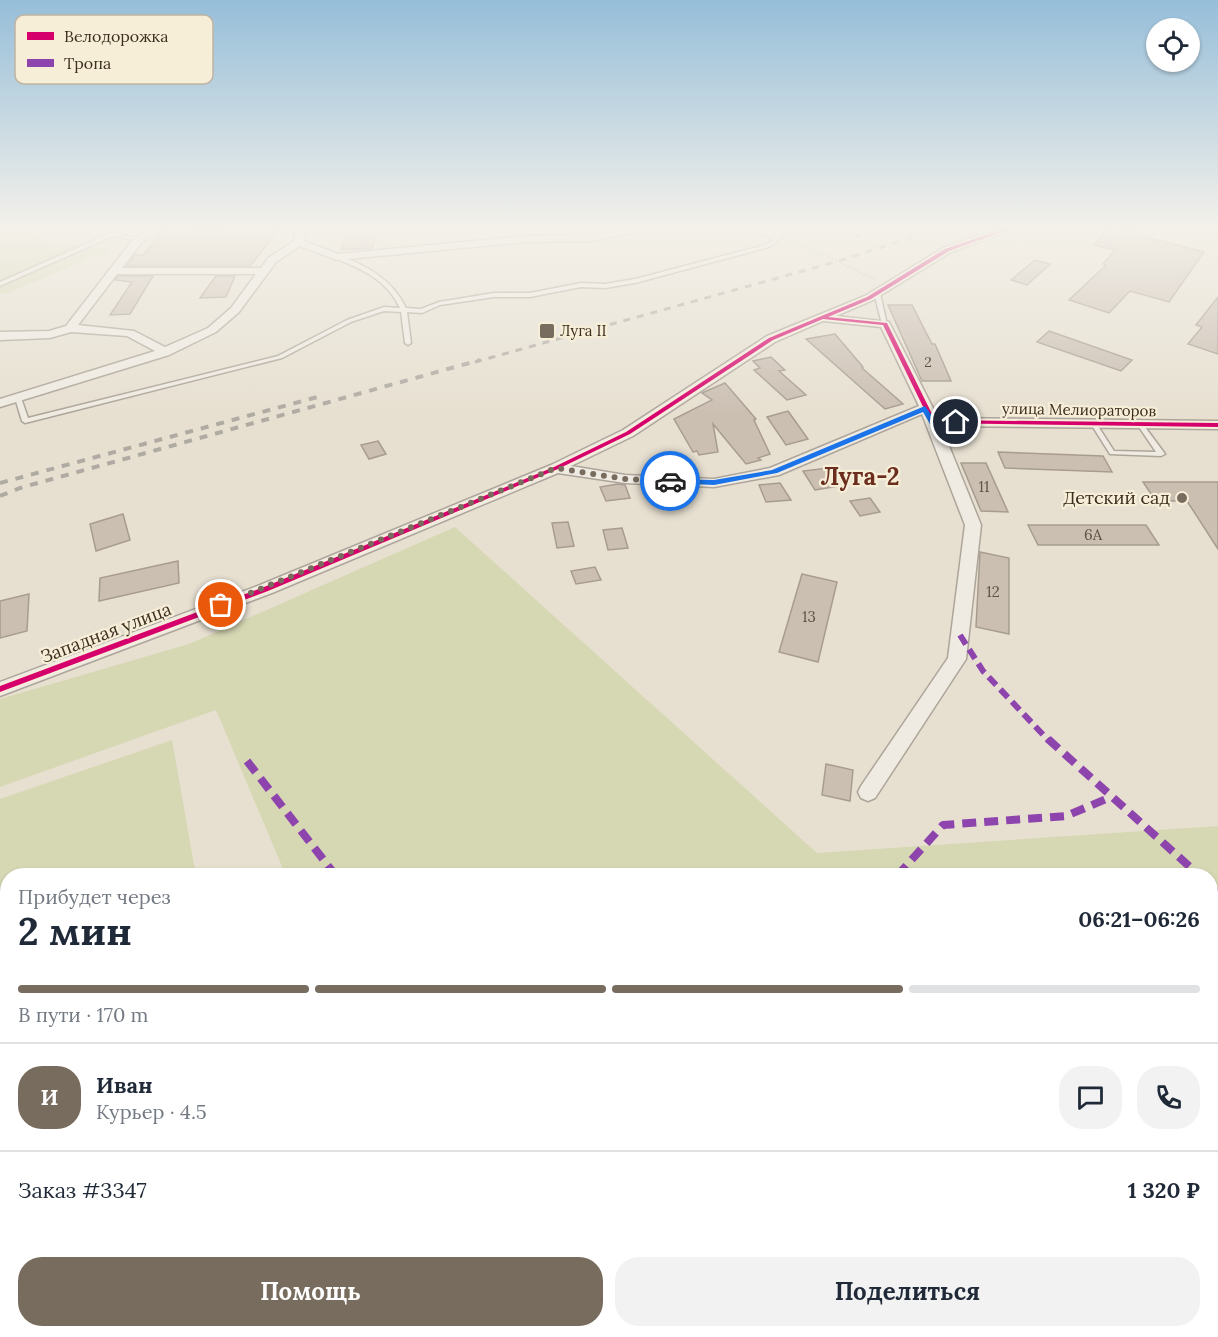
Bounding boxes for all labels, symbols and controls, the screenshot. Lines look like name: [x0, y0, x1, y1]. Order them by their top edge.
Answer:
legend: [15, 15, 213, 84]
map controls: [1146, 18, 1200, 72]
button: locate: [1146, 18, 1200, 72]
text: Велодорожка: [64, 26, 168, 46]
text: Тропа: [64, 53, 111, 73]
place label: Луга II: [560, 321, 606, 340]
marker: Луга II: [538, 322, 556, 340]
house number: 2: [924, 353, 932, 371]
pin: [930, 396, 981, 447]
street label: улица Мелиораторов: [1002, 399, 1157, 420]
icon: home: [939, 405, 972, 438]
courier: [640, 451, 700, 511]
district label: Луга-2: [820, 461, 900, 492]
icon: car: [654, 465, 687, 498]
house number: 11: [979, 477, 989, 496]
place label: Детский сад: [1063, 486, 1170, 509]
marker: Детский сад: [1175, 491, 1189, 505]
house number: 6А: [1084, 525, 1103, 544]
pin: [195, 579, 246, 630]
house number: 12: [986, 582, 1000, 601]
icon: bag: [204, 588, 237, 621]
street label: Западная улица: [37, 597, 174, 668]
house number: 13: [802, 607, 816, 626]
text: Прибудет через: [18, 884, 171, 909]
text: 06:21–06:26: [1078, 905, 1200, 933]
text: 2 мин: [18, 906, 132, 956]
text: В пути · 170 m: [18, 1002, 148, 1027]
button: chat: [1059, 1066, 1122, 1129]
button: phone: [1137, 1066, 1200, 1129]
text: Иван: [96, 1071, 153, 1099]
text: И: [40, 1083, 59, 1111]
text: Курьер · 4.5: [96, 1099, 207, 1124]
text: Заказ #3347: [18, 1176, 147, 1204]
text: 1 320 ₽: [1128, 1176, 1200, 1204]
button: Помощь: [18, 1257, 603, 1326]
button: Поделиться: [615, 1257, 1200, 1326]

